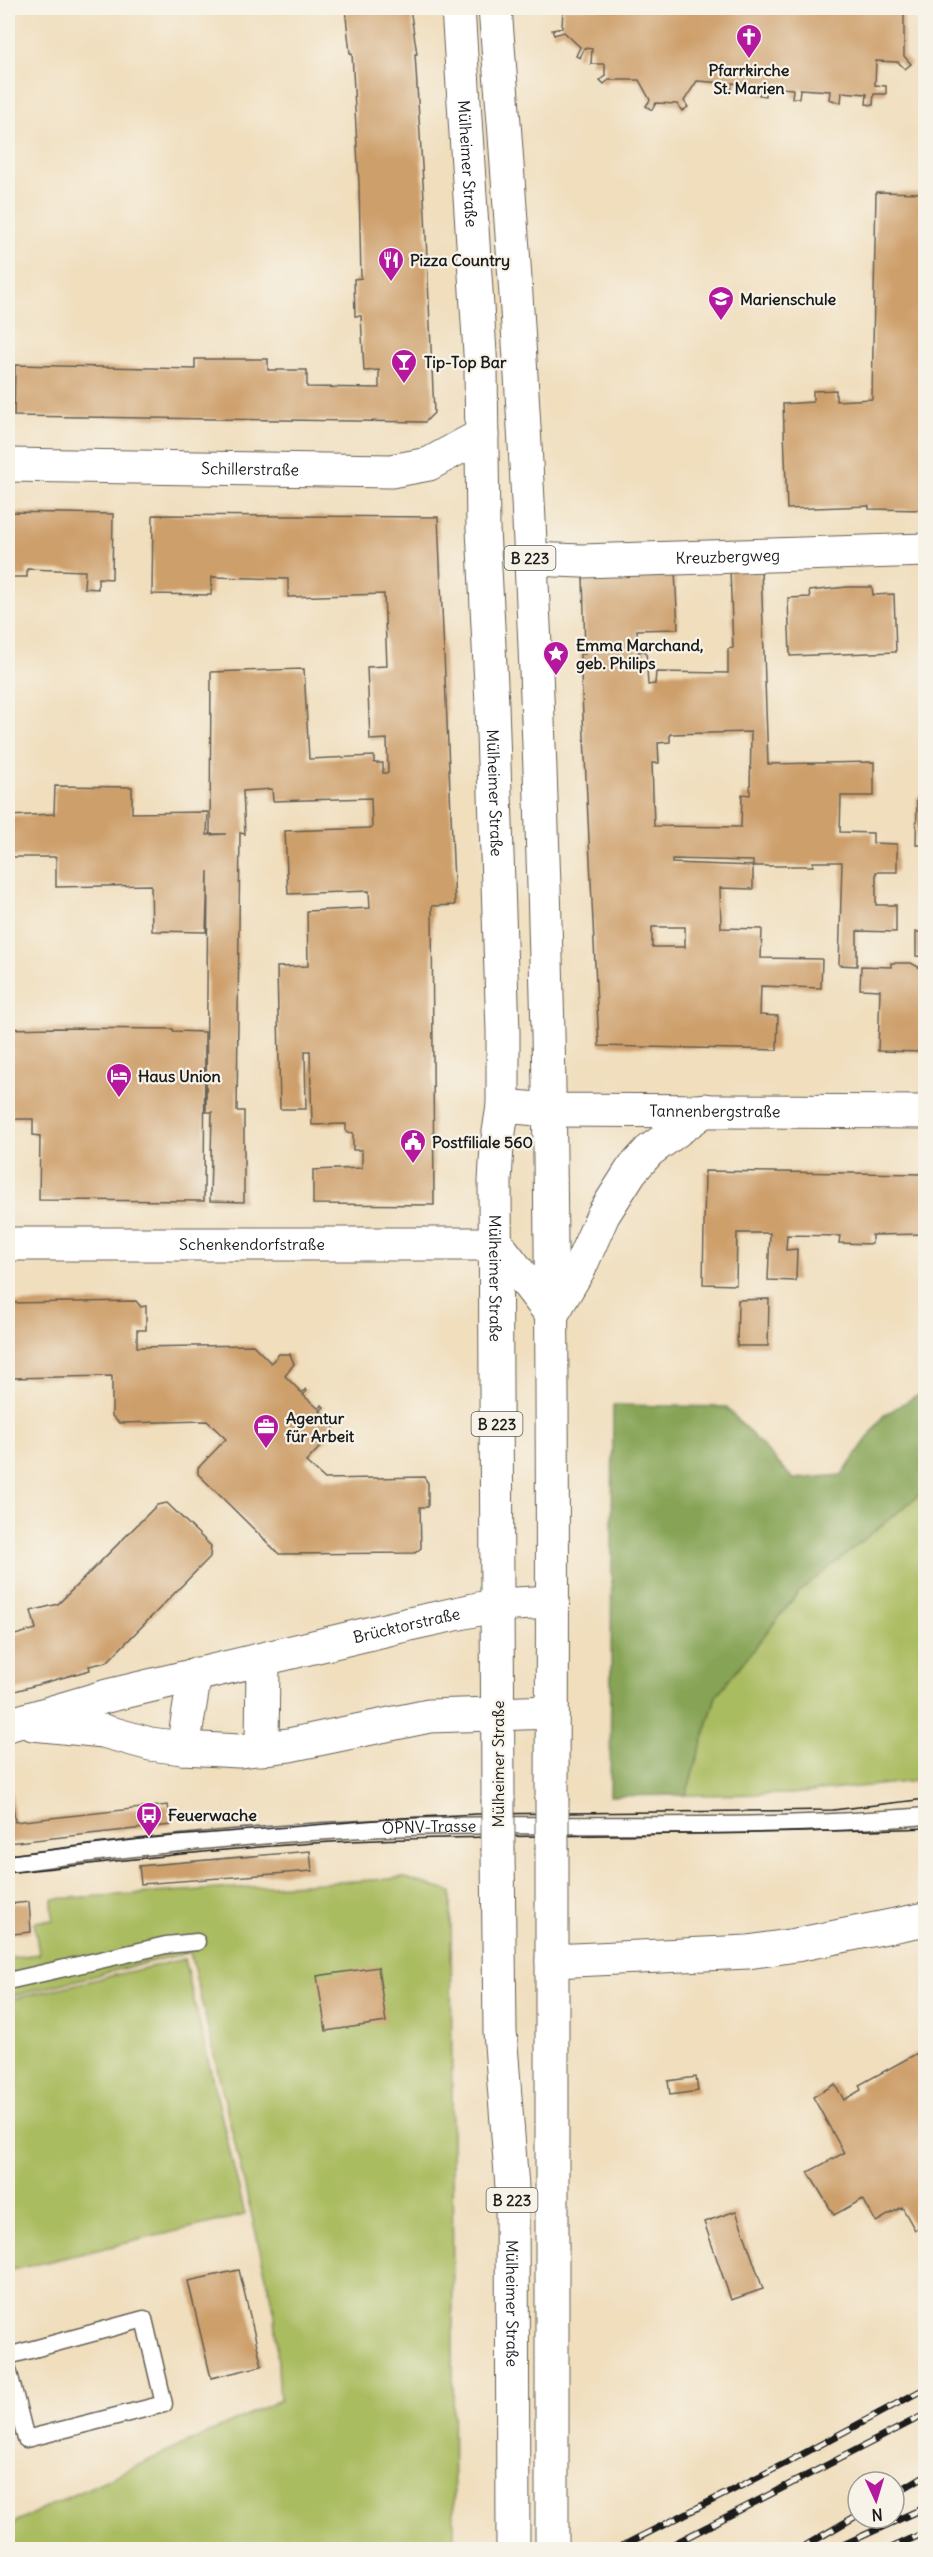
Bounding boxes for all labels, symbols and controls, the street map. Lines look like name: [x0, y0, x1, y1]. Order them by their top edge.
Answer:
church icon: Pfarrkirche St. Marien: [734, 22, 764, 60]
place label: Pfarrkirche St. Marien: [709, 60, 790, 98]
street label: Mülheimer Straße: [454, 100, 482, 228]
restaurant icon: Pizza Country: [376, 245, 406, 283]
place label: Pizza Country: [410, 250, 510, 271]
school or university icon: Marienschule: [706, 284, 736, 322]
place label: Marienschule: [740, 289, 837, 309]
bar icon: Tip-Top Bar: [389, 347, 419, 385]
place label: Tip-Top Bar: [424, 352, 507, 373]
street label: Schillerstraße: [201, 458, 299, 480]
street label: Kreuzbergweg: [675, 545, 780, 568]
road number: B 223: [504, 546, 556, 570]
place label: Emma Marchand, geb. Philips: [576, 635, 703, 674]
place icon: Emma Marchand, geb. Philips: [541, 639, 571, 677]
street label: Mülheimer Straße: [483, 729, 507, 857]
hotel icon: Haus Union: [104, 1061, 134, 1099]
place label: Haus Union: [138, 1066, 221, 1086]
street label: Tannenbergstraße: [649, 1101, 780, 1121]
public building icon: Postfiliale 560: [398, 1127, 428, 1165]
place label: Postfiliale 560: [432, 1132, 533, 1152]
street label: Mülheimer Straße: [485, 1215, 506, 1342]
street label: Schenkendorfstraße: [179, 1234, 325, 1254]
place label: Agentur für Arbeit: [286, 1408, 355, 1446]
office icon: Agentur für Arbeit: [251, 1412, 281, 1450]
road number: B 223: [472, 1412, 522, 1436]
street label: Brücktorstraße: [351, 1603, 462, 1647]
street label: Mülheimer Straße: [488, 1700, 508, 1828]
bus stop icon: Feuerwache: [134, 1800, 164, 1838]
place label: Feuerwache: [168, 1805, 257, 1825]
street label: ÖPNV-Trasse: [381, 1816, 477, 1838]
road number: B 223: [486, 2188, 538, 2212]
street label: Mülheimer Straße: [502, 2240, 522, 2367]
north arrow: [846, 2470, 906, 2530]
text: N: [871, 2505, 883, 2525]

